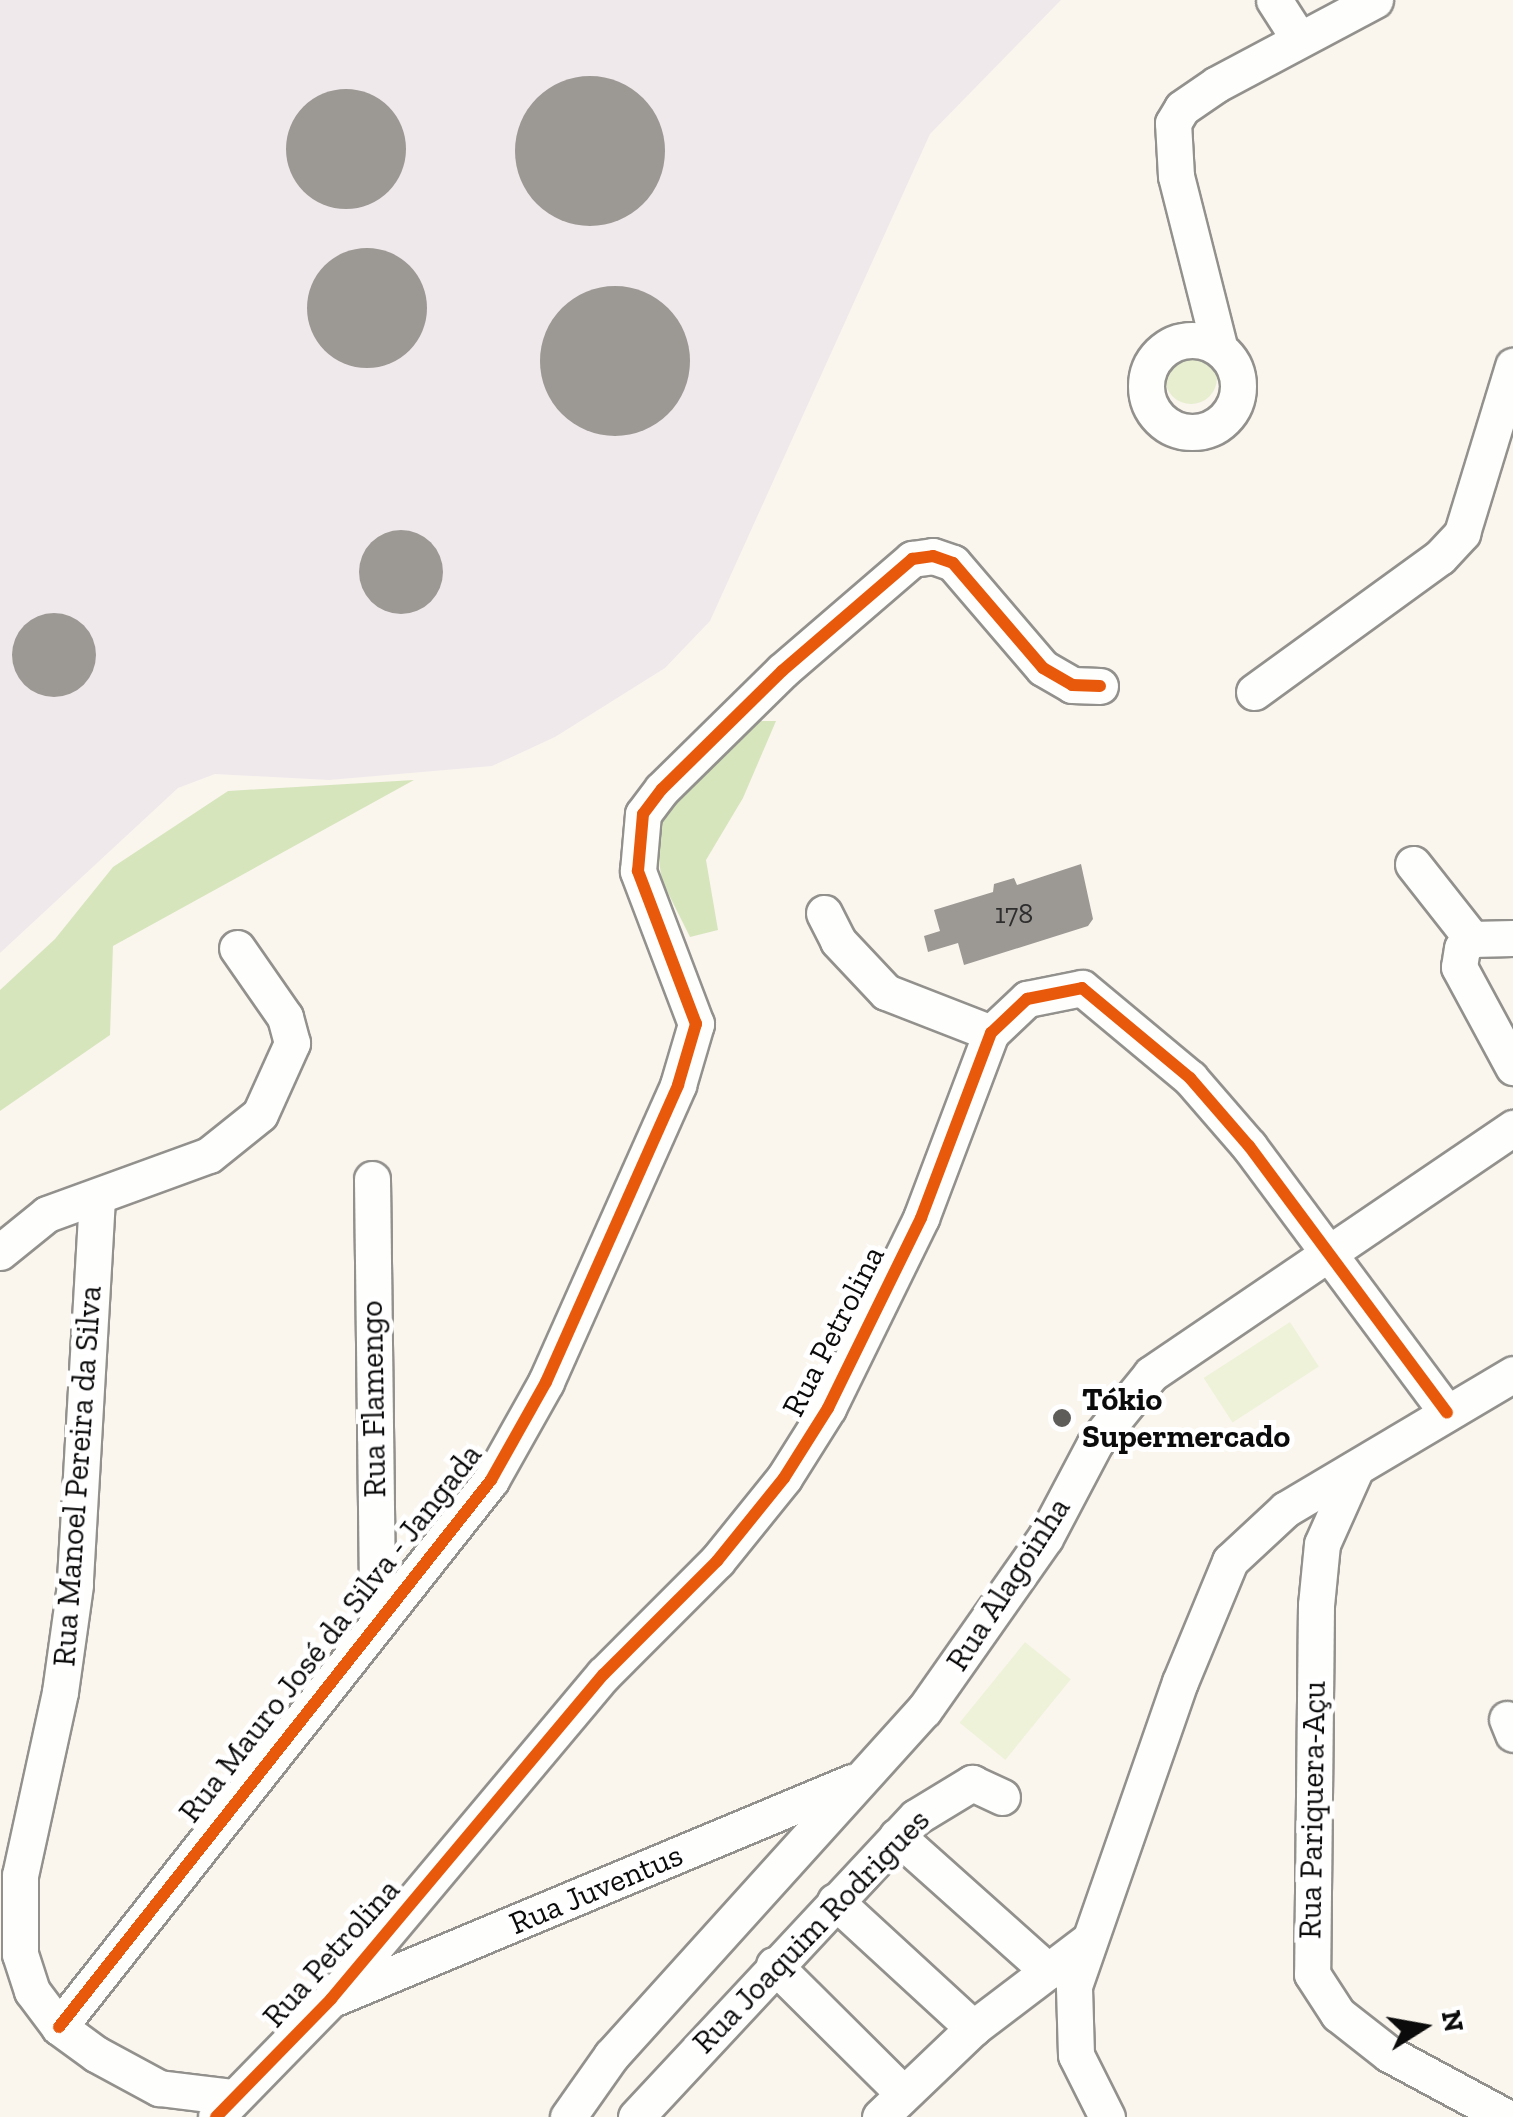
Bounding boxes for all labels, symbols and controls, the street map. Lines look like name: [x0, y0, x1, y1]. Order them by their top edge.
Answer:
house number: 178: [995, 897, 1033, 931]
street label: Rua Petrolina: [774, 1239, 892, 1423]
street label: Rua Manoel Pereira da Silva: [45, 1284, 109, 1668]
street label: Rua Flamengo: [352, 1300, 394, 1498]
place label: Tókio Supermercado: [1082, 1381, 1290, 1456]
marker: Tókio Supermercado: [1051, 1407, 1073, 1429]
street label: Rua Mauro José da Silva - Jangada: [170, 1436, 490, 1830]
street label: Rua Alagoinha: [938, 1490, 1078, 1678]
street label: Rua Pariquera-Açu: [1291, 1681, 1333, 1939]
street label: Rua Joaquim Rodrigues: [684, 1801, 938, 2061]
street label: Rua Juventus: [503, 1835, 689, 1943]
street label: Rua Petrolina: [254, 1871, 408, 2035]
north arrow: [1373, 1977, 1473, 2077]
text: N: [1435, 2008, 1471, 2035]

